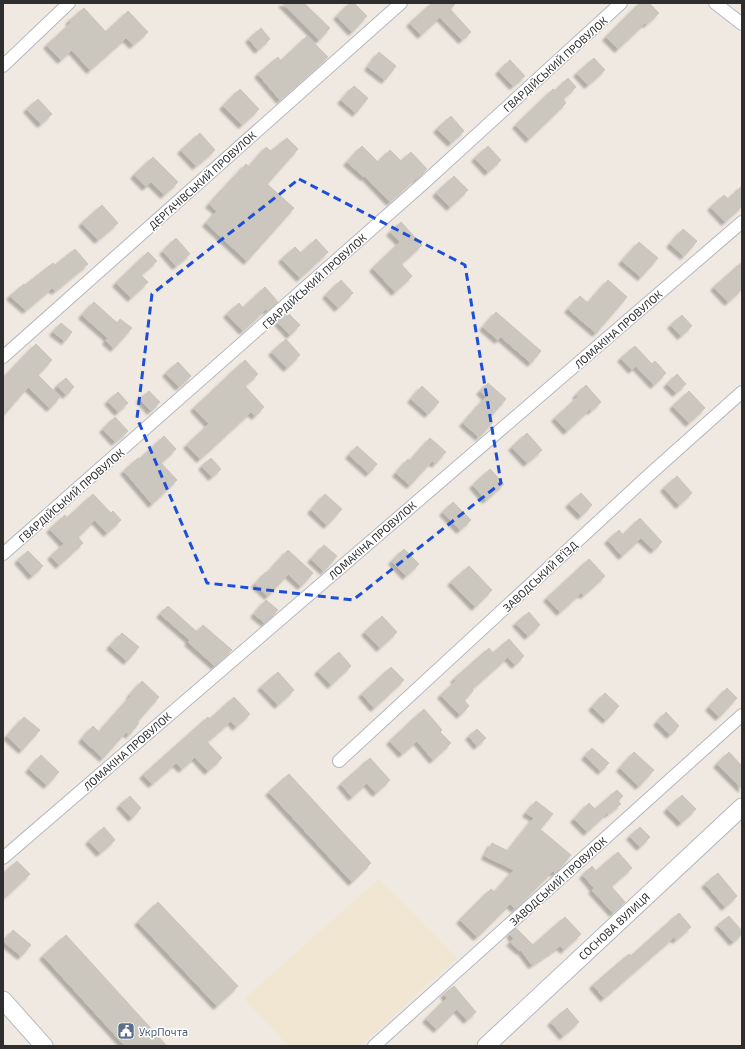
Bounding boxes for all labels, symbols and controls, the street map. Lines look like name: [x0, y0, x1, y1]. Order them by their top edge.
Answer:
street label: ГВАРДІЙСЬКИЙ ПРОВУЛОК: [500, 13, 610, 114]
street label: ДЕРГАЧІВСЬКИЙ ПРОВУЛОК: [146, 128, 259, 232]
street label: ГВАРДІЙСЬКИЙ ПРОВУЛОК: [259, 230, 369, 331]
street label: ЛОМАКІНА ПРОВУЛОК: [571, 287, 665, 371]
street label: ГВАРДІЙСЬКИЙ ПРОВУЛОК: [15, 445, 127, 544]
street label: ЛОМАКІНА ПРОВУЛОК: [325, 498, 419, 582]
street label: ЗАВОДСЬКИЙ В’ЇЗД: [500, 538, 580, 614]
street label: ЛОМАКІНА ПРОВУЛОК: [80, 709, 174, 793]
street label: ЗАВОДСЬКИЙ ПРОВУЛОК: [507, 834, 610, 928]
street label: СОСНОВА ВУЛИЦЯ: [576, 890, 652, 962]
public building icon: УкрПочта: [116, 1021, 136, 1041]
place label: УкрПочта: [139, 1025, 188, 1038]

